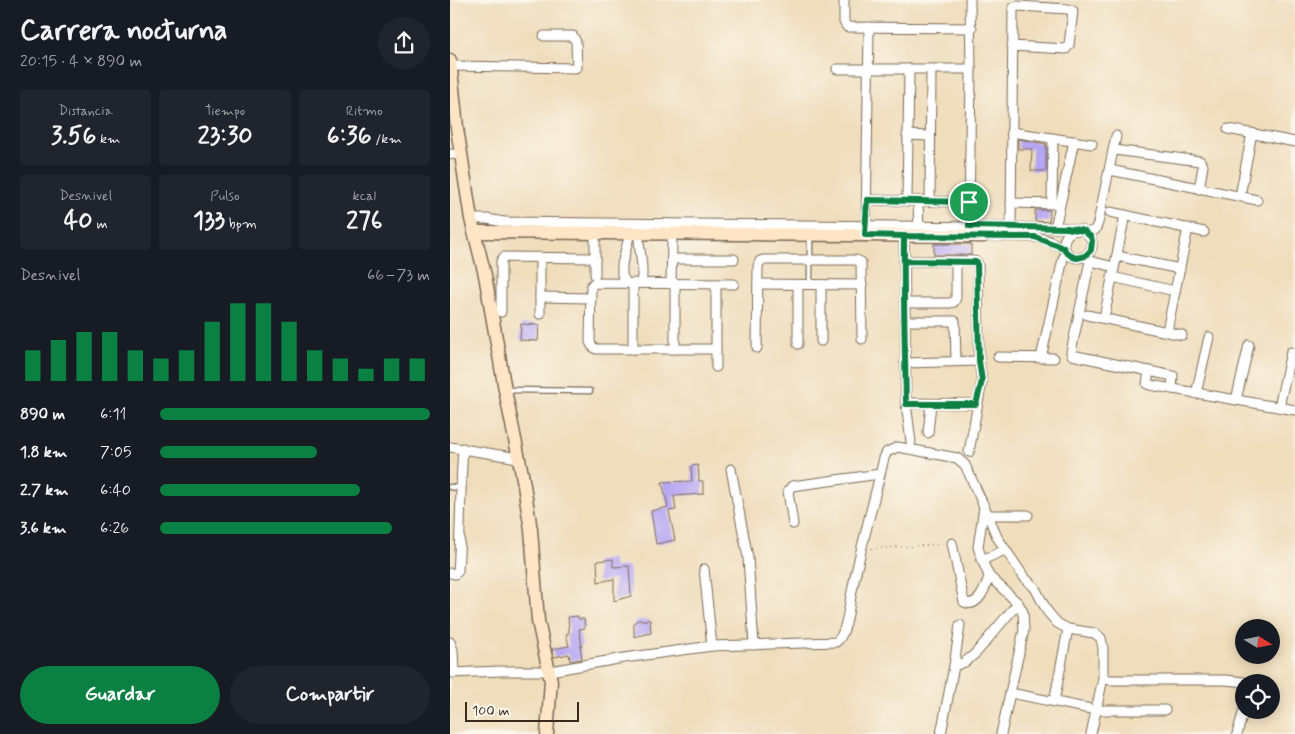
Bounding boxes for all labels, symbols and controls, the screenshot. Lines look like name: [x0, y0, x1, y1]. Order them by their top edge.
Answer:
text: Carrera nocturna: [20, 13, 228, 50]
button: share: [378, 17, 430, 69]
text: 20:15 · 4 × 890 m: [20, 51, 142, 72]
text: Distancia: [58, 102, 113, 120]
text: Tiempo: [205, 102, 245, 120]
text: Ritmo: [346, 102, 383, 120]
text: 3.56: [51, 120, 96, 153]
text: 23:30: [197, 120, 253, 153]
text: 6:36: [327, 120, 371, 153]
text: km: [96, 130, 120, 148]
text: /km: [371, 130, 402, 148]
pin: [948, 181, 990, 223]
text: Desnivel: [59, 187, 112, 205]
text: Pulso: [210, 187, 240, 205]
text: kcal: [353, 187, 376, 205]
icon: arrive: [955, 188, 983, 216]
text: 40: [64, 205, 93, 238]
text: 133: [193, 205, 225, 238]
text: 276: [346, 205, 383, 238]
text: m: [93, 215, 108, 233]
text: bpm: [225, 215, 257, 233]
text: Desnivel: [20, 265, 80, 286]
text: 66–73 m: [367, 265, 430, 286]
text: 890 m: [20, 404, 65, 425]
text: 6:11: [100, 404, 127, 425]
text: 1.8 km: [20, 442, 67, 463]
text: 7:05: [100, 442, 131, 463]
text: 2.7 km: [20, 480, 69, 501]
text: 6:40: [100, 480, 131, 501]
text: 3.6 km: [20, 518, 66, 539]
text: 6:26: [100, 518, 129, 539]
north arrow: [1235, 619, 1280, 664]
map controls: [1235, 619, 1280, 719]
button: Guardar: [20, 666, 220, 724]
button: Compartir: [230, 666, 430, 724]
button: locate: [1235, 674, 1280, 719]
scale bar: [465, 699, 579, 722]
text: 100 m: [472, 702, 510, 720]

